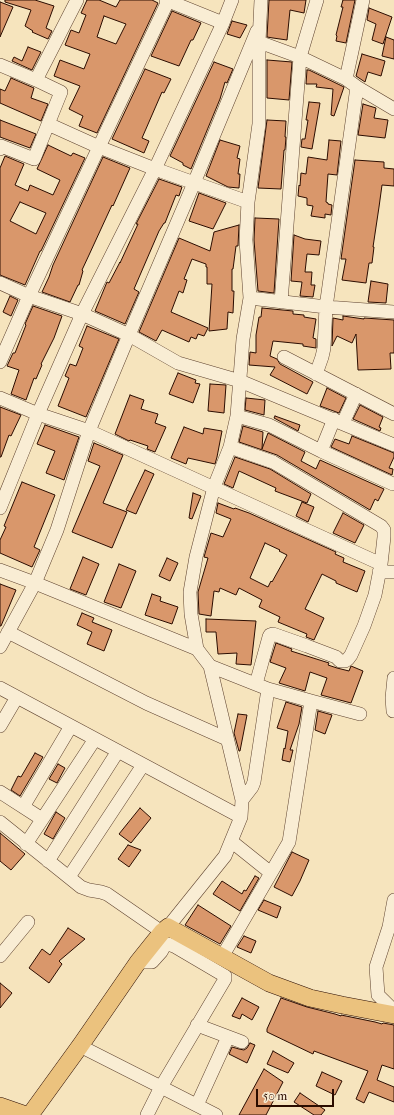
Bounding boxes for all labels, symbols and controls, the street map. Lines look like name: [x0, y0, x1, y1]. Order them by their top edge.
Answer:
scale bar: [258, 1081, 336, 1107]
text: 50 m: [263, 1089, 287, 1103]

